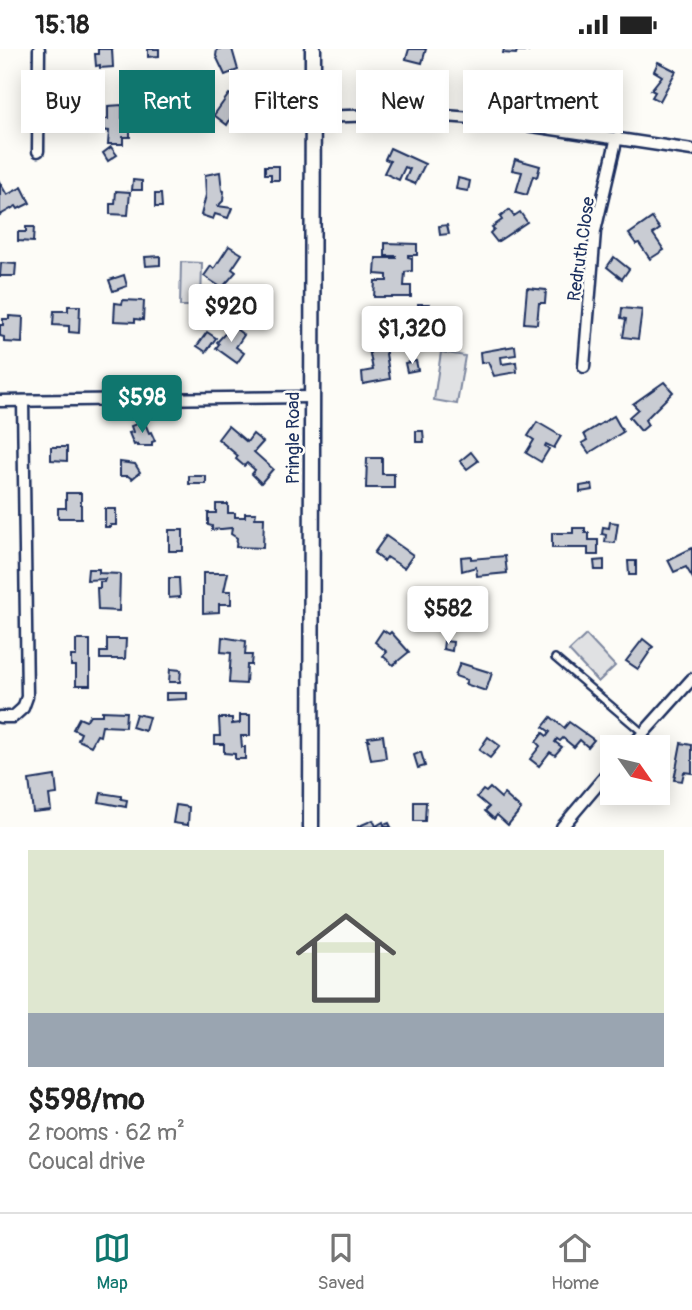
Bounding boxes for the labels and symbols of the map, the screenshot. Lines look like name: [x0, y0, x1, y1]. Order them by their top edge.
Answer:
street label: Redruth Close: [563, 195, 600, 303]
pin: $920: [190, 285, 272, 344]
pin: $1,320: [355, 307, 469, 366]
pin: $598: [101, 375, 183, 435]
street label: Pringle Road: [282, 392, 305, 484]
pin: $582: [407, 587, 489, 646]
north arrow: [600, 735, 670, 805]

